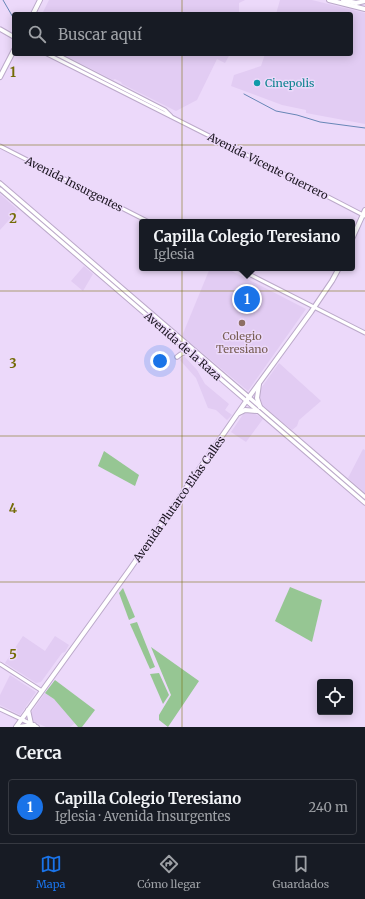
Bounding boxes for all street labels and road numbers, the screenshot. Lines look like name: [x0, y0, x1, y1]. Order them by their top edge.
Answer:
street label: Avenida Vicente Guerrero: [204, 129, 331, 203]
street label: Avenida Insurgentes: [22, 153, 125, 215]
street label: Avenida de la Raza: [141, 308, 225, 383]
street label: Avenida Plutarco Elías Calles: [129, 433, 228, 566]

